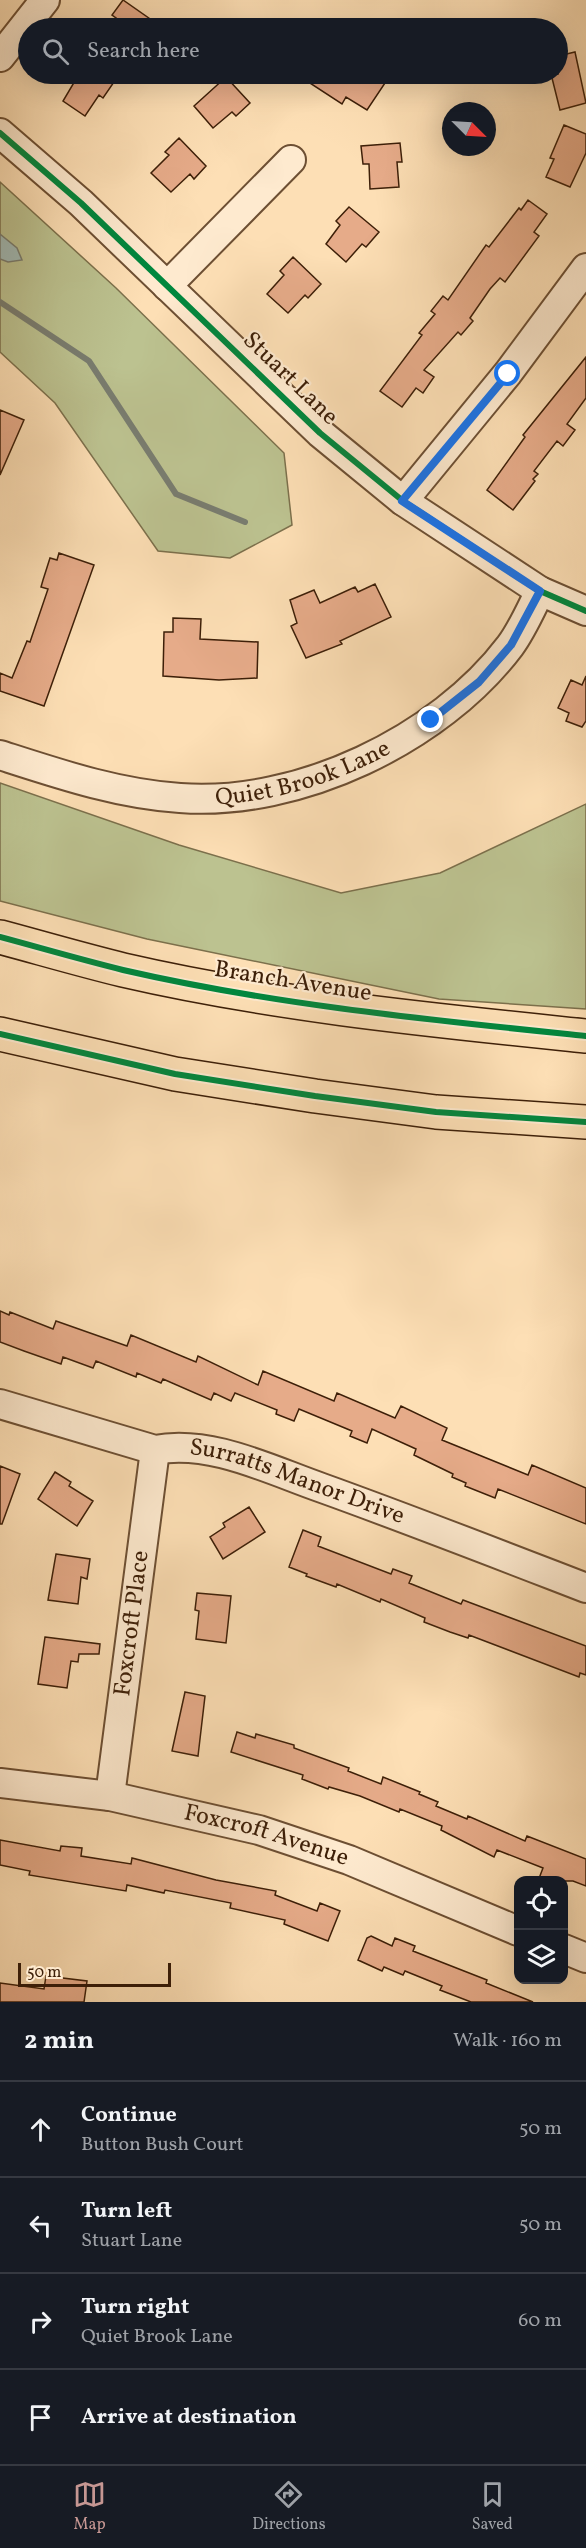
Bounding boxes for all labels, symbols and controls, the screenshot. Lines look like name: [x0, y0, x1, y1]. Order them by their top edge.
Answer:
search box: [18, 18, 568, 84]
icon: search: [39, 35, 72, 68]
text: Search here: [87, 36, 200, 67]
north arrow: [442, 102, 496, 156]
street label: Stuart Lane: [234, 325, 346, 433]
route start: [494, 360, 520, 386]
route end: [417, 706, 443, 732]
street label: Quiet Brook Lane: [214, 732, 397, 816]
street label: Branch Avenue: [212, 953, 374, 1011]
street label: Surratts Manor Drive: [188, 1431, 409, 1534]
street label: Foxcroft Place: [106, 1548, 159, 1698]
street label: Foxcroft Avenue: [180, 1796, 353, 1876]
map controls: [514, 1876, 568, 1984]
button: locate: [514, 1876, 568, 1930]
button: layers: [514, 1930, 568, 1984]
scale bar: [18, 1960, 171, 1988]
text: 50 m: [27, 1962, 61, 1984]
text: 2 min: [24, 2023, 94, 2059]
text: Walk · 160 m: [453, 2027, 562, 2055]
text: Continue: [81, 2100, 177, 2131]
icon: ahead: [24, 2113, 57, 2146]
text: 50 m: [519, 2115, 562, 2143]
text: Button Bush Court: [81, 2131, 244, 2159]
text: Turn left: [81, 2196, 172, 2227]
icon: left: [24, 2209, 57, 2242]
text: 50 m: [519, 2211, 562, 2239]
text: Stuart Lane: [81, 2227, 182, 2255]
text: Turn right: [81, 2292, 189, 2323]
icon: right: [24, 2305, 57, 2338]
text: 60 m: [518, 2307, 562, 2335]
text: Quiet Brook Lane: [81, 2323, 233, 2351]
icon: arrive: [24, 2401, 57, 2434]
text: Arrive at destination: [81, 2402, 297, 2433]
tab: Map: [73, 2478, 106, 2536]
tab: Directions: [252, 2478, 326, 2536]
tab: Saved: [472, 2478, 513, 2536]

